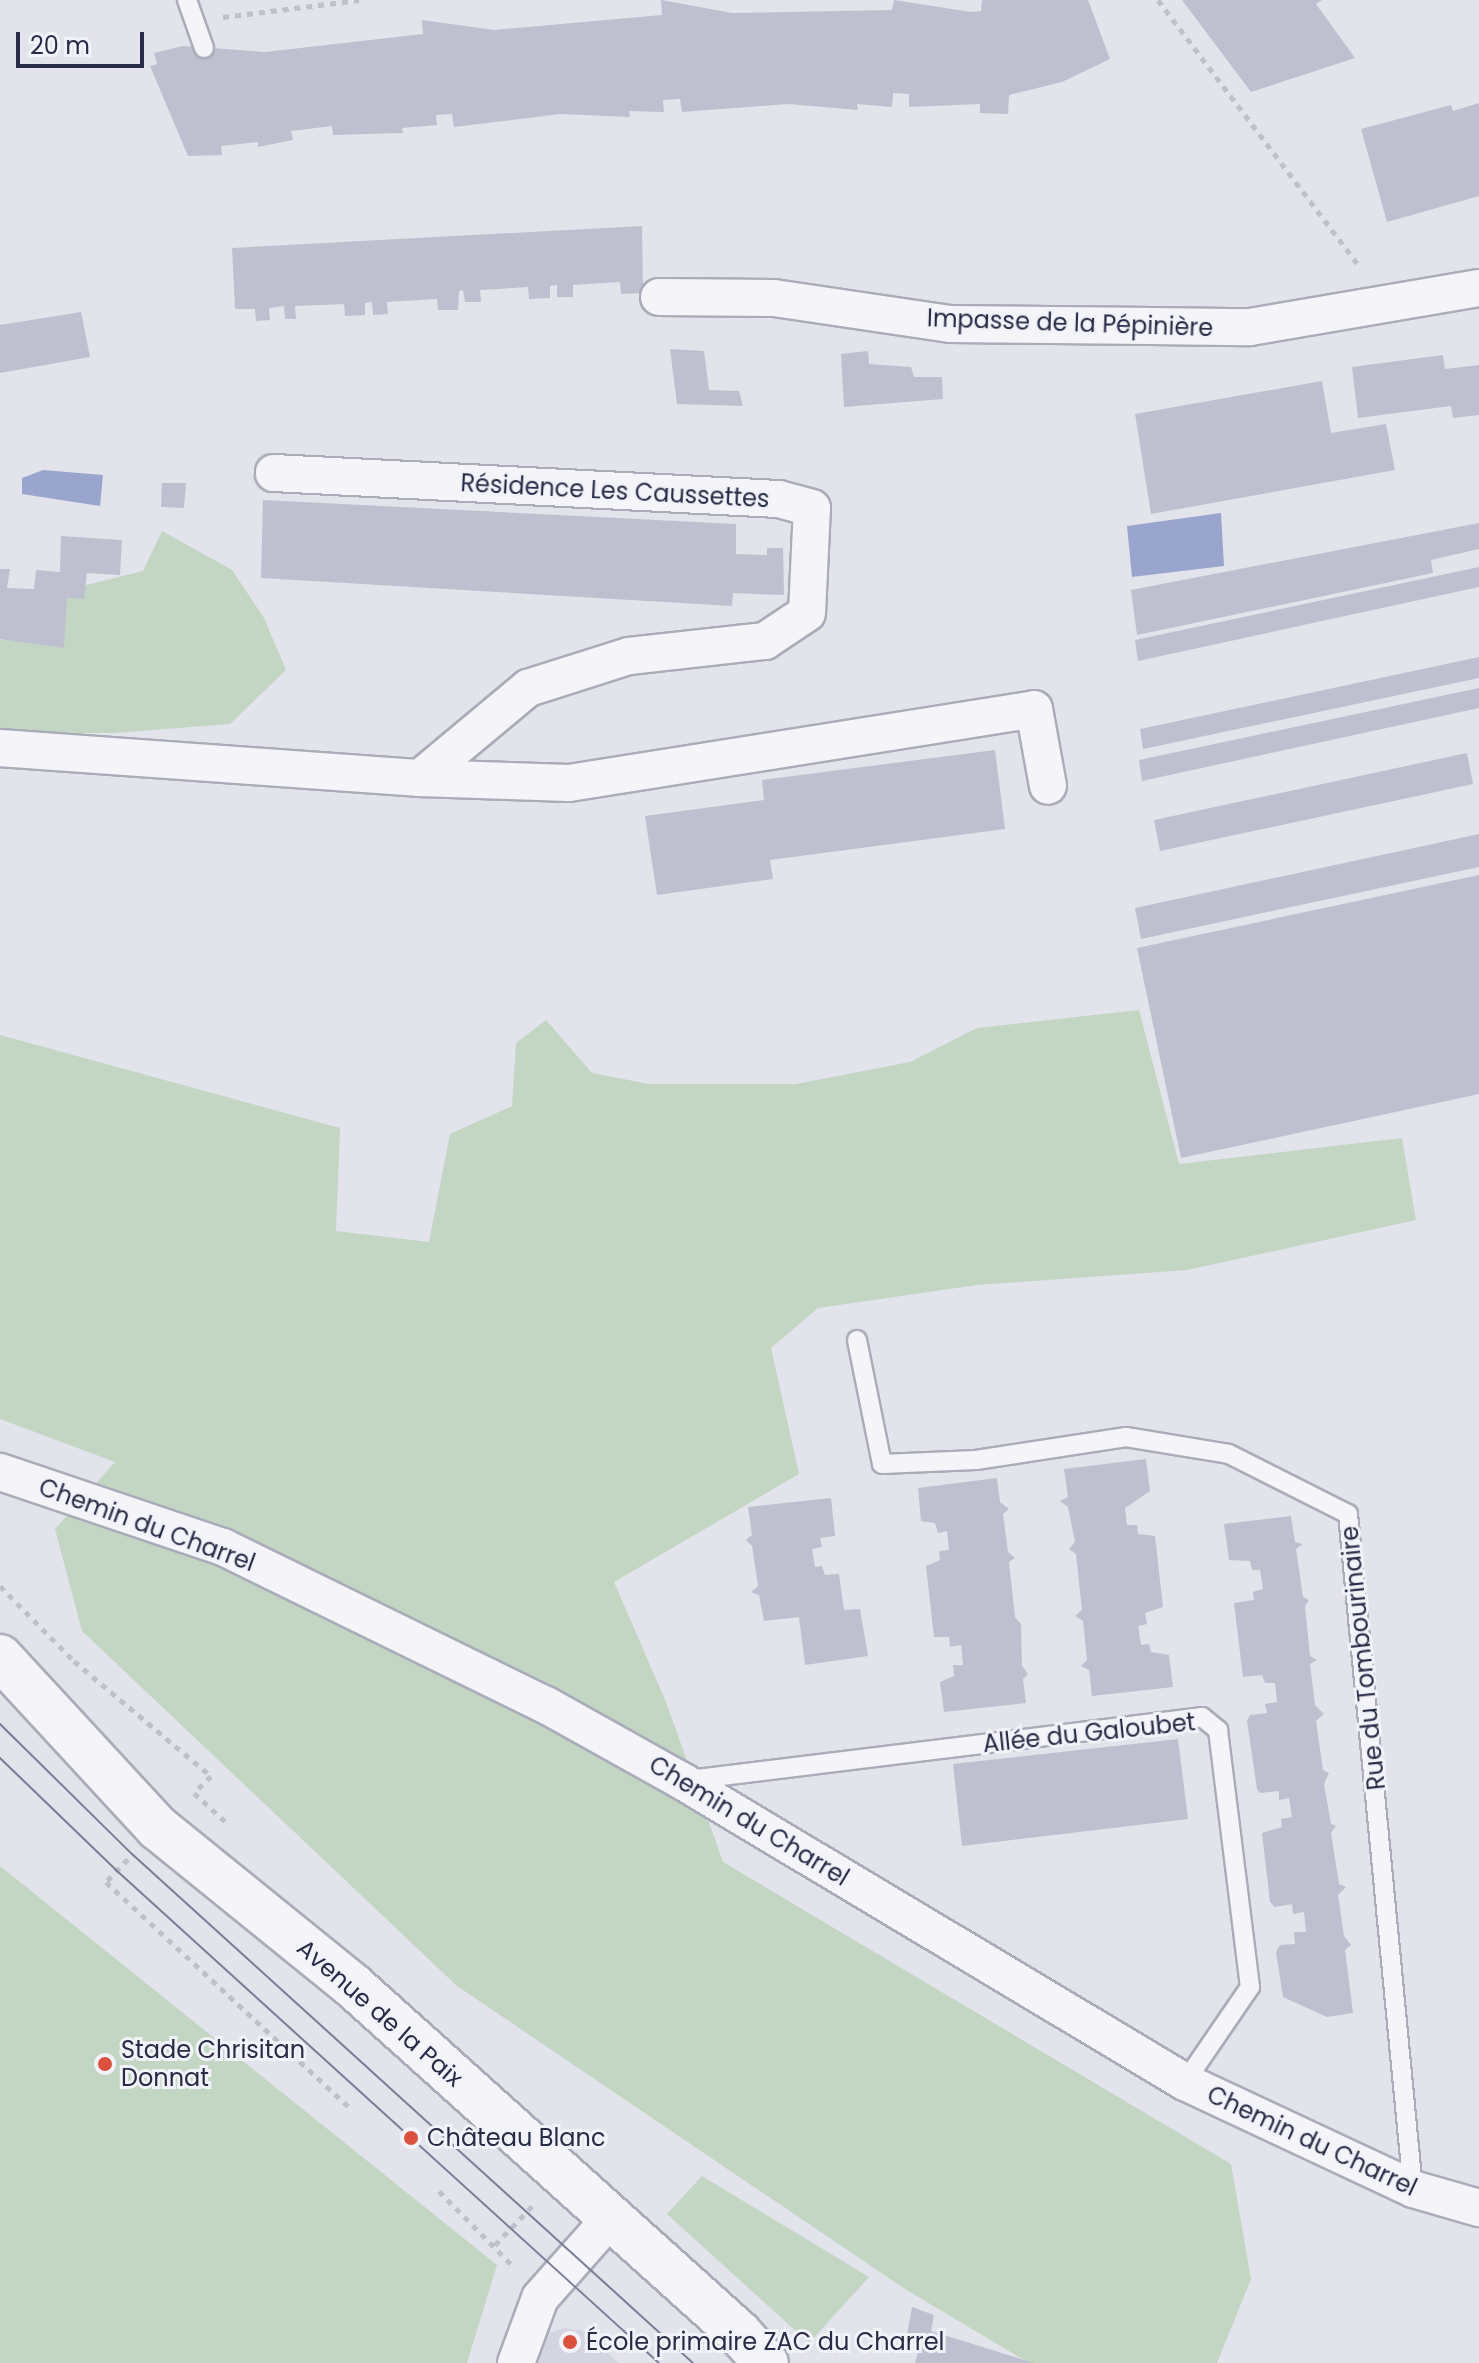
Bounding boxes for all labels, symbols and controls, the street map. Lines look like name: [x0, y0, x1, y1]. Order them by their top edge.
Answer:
scale bar: [20, 16, 148, 66]
text: 20 m: [30, 29, 90, 62]
street label: Impasse de la Pépinière: [926, 304, 1214, 342]
street label: Résidence Les Caussettes: [460, 469, 770, 513]
street label: Chemin du Charrel: [35, 1472, 259, 1578]
street label: Rue du Tombourinaire: [1335, 1525, 1391, 1791]
street label: Allée du Galoubet: [981, 1708, 1197, 1758]
street label: Chemin du Charrel: [644, 1750, 854, 1892]
street label: Avenue de la Paix: [291, 1933, 469, 2093]
place label: Stade Chrisitan Donnat: [121, 2036, 305, 2092]
marker: Stade Chrisitan Donnat: [96, 2055, 114, 2073]
street label: Chemin du Charrel: [1203, 2080, 1421, 2202]
place label: Château Blanc: [427, 2124, 605, 2152]
marker: Château Blanc: [402, 2129, 420, 2147]
place label: École primaire ZAC du Charrel: [586, 2328, 944, 2356]
marker: École primaire ZAC du Charrel: [561, 2333, 579, 2351]

